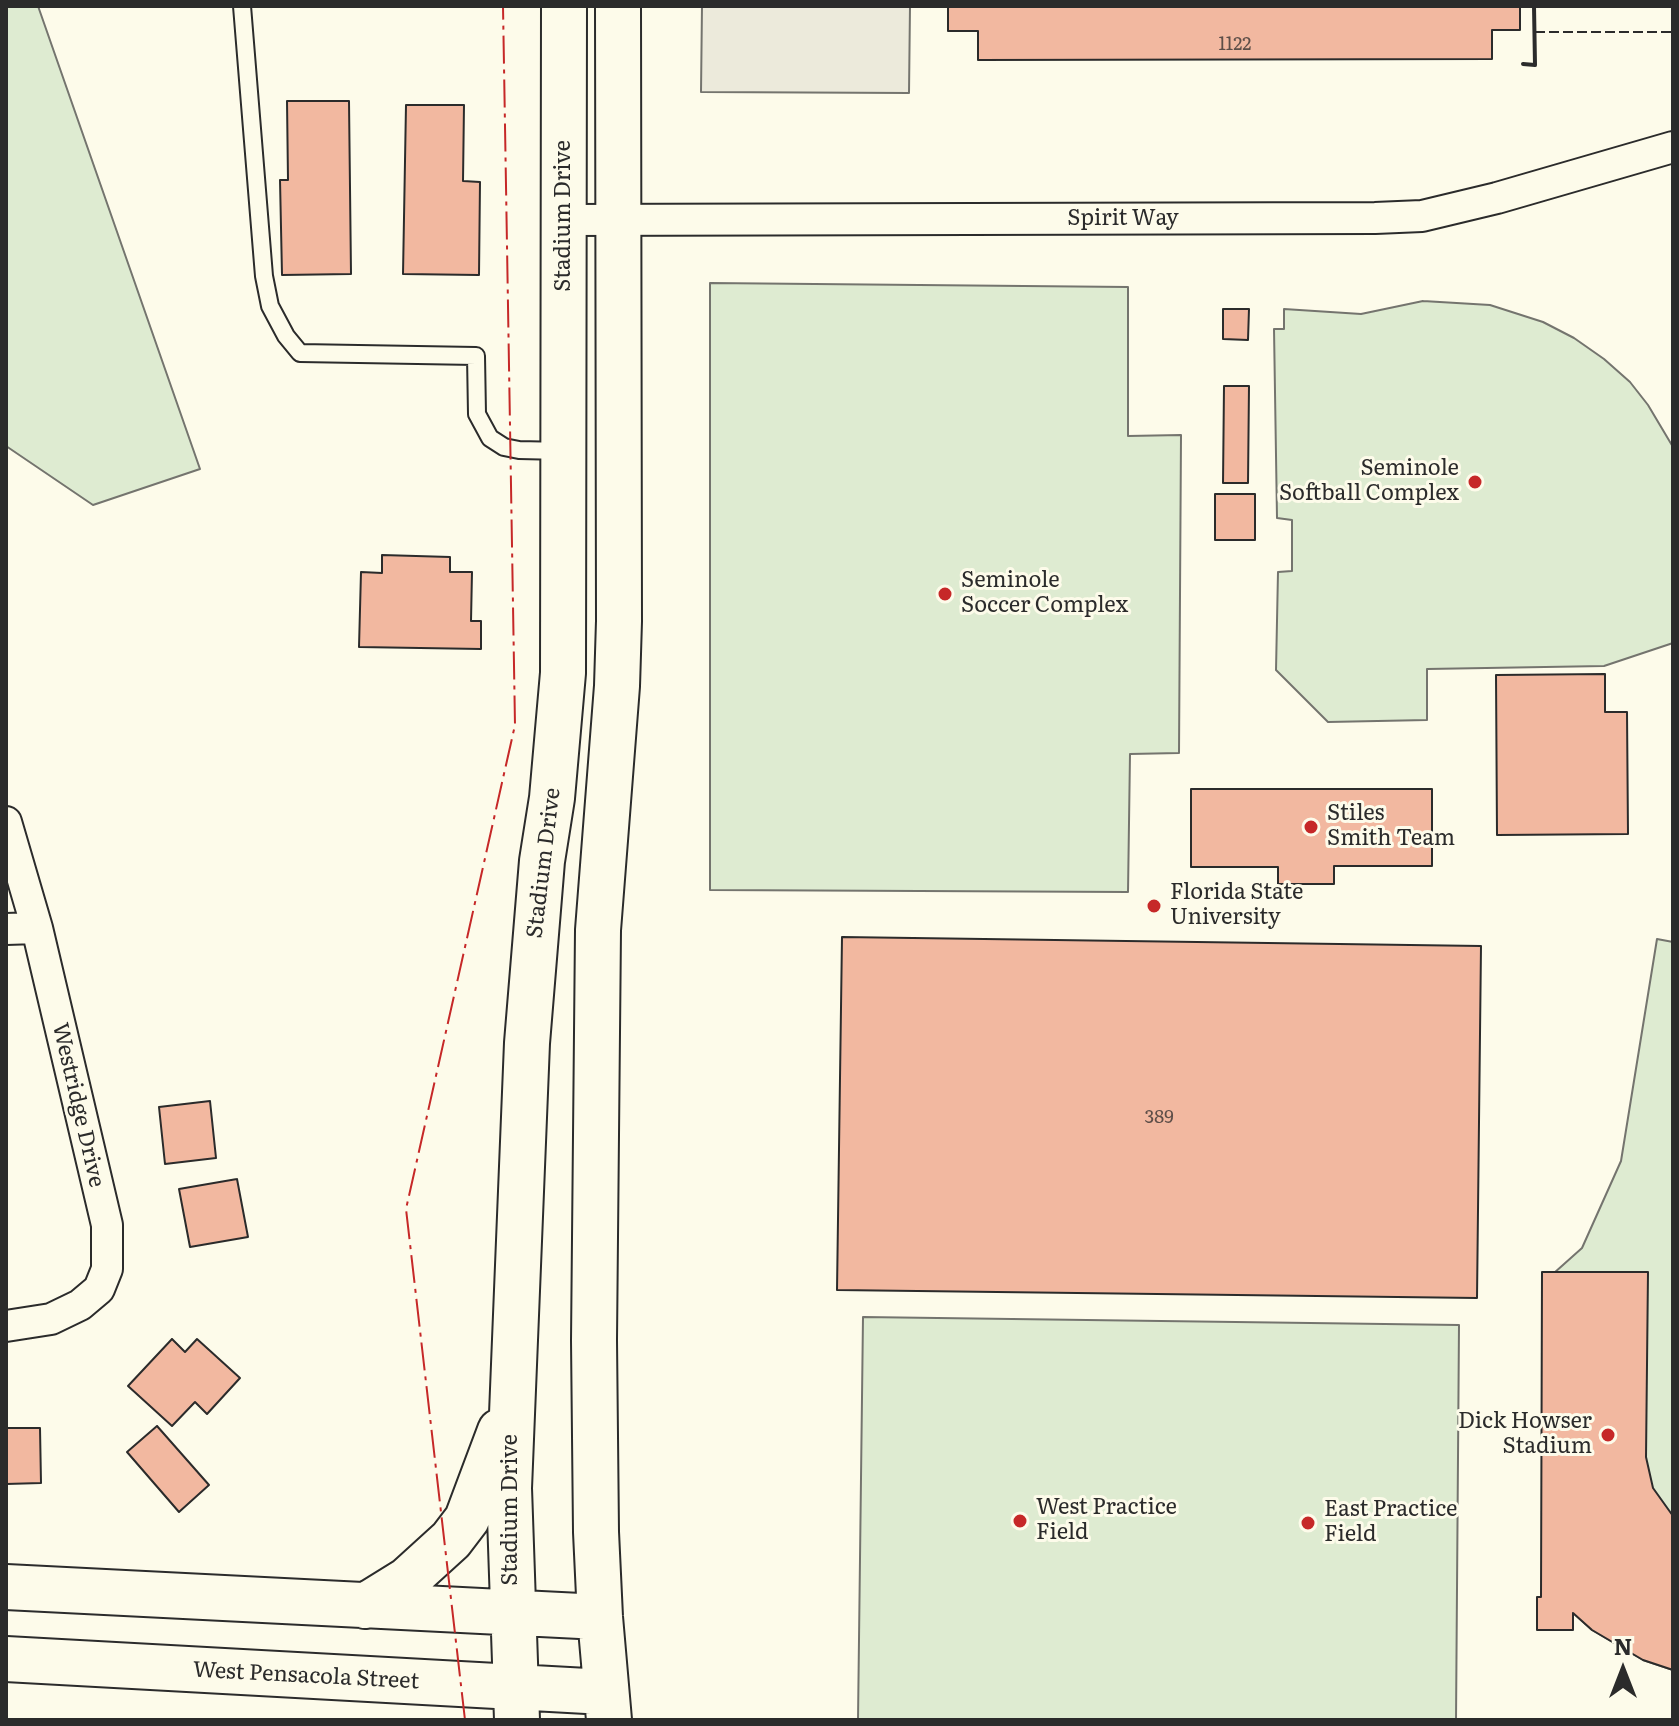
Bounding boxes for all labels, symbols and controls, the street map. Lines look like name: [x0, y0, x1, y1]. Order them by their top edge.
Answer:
house number: 1122: [1219, 34, 1251, 56]
street label: Stadium Drive: [551, 140, 577, 292]
street label: Spirit Way: [1067, 206, 1179, 232]
place label: Seminole Softball Complex: [1279, 456, 1459, 508]
marker: Seminole Softball Complex: [1466, 473, 1484, 491]
place label: Seminole Soccer Complex: [961, 568, 1128, 620]
marker: Seminole Soccer Complex: [936, 585, 954, 603]
street label: Stadium Drive: [522, 786, 566, 940]
place label: Stiles Smith Team: [1327, 801, 1455, 852]
marker: Stiles Smith Team: [1302, 818, 1320, 836]
place label: Florida State University: [1170, 880, 1303, 932]
marker: Florida State University: [1145, 897, 1163, 915]
street label: Westridge Drive: [46, 1020, 110, 1190]
house number: 389: [1144, 1107, 1174, 1129]
place label: Dick Howser Stadium: [1458, 1409, 1592, 1460]
marker: Dick Howser Stadium: [1599, 1426, 1617, 1444]
street label: Stadium Drive: [498, 1434, 524, 1586]
place label: West Practice Field: [1036, 1495, 1177, 1546]
place label: East Practice Field: [1324, 1497, 1458, 1548]
marker: West Practice Field: [1011, 1512, 1029, 1530]
marker: East Practice Field: [1299, 1514, 1317, 1532]
text: N: [1614, 1629, 1632, 1662]
north arrow: [1583, 1630, 1663, 1710]
street label: West Pensacola Street: [192, 1657, 420, 1695]

